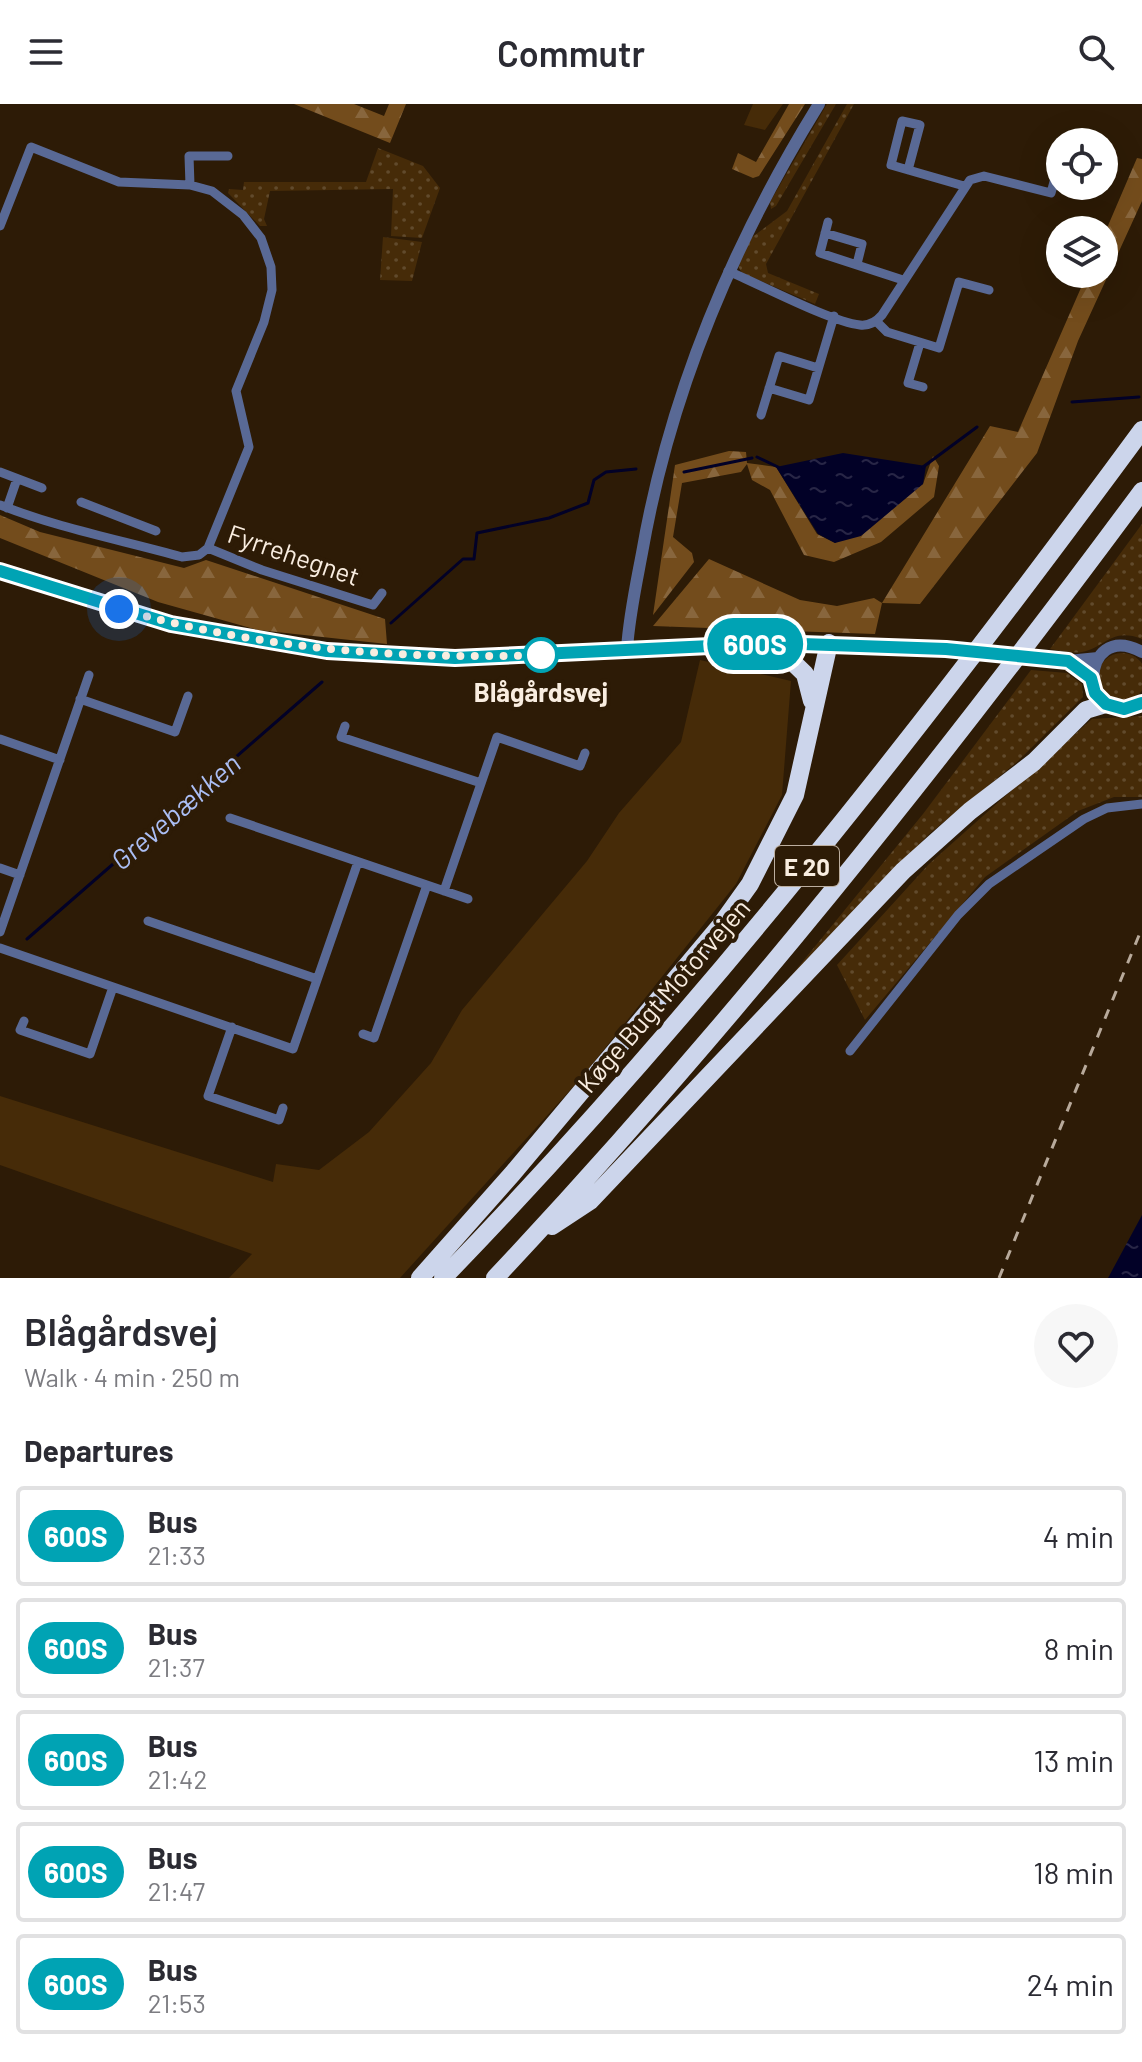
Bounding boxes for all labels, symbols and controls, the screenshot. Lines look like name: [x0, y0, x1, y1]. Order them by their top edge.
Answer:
icon: menu: [24, 30, 68, 74]
icon: search: [1074, 30, 1118, 74]
text: Commutr: [497, 31, 645, 74]
map controls: [1046, 128, 1118, 288]
button: locate: [1046, 128, 1118, 200]
button: layers: [1046, 216, 1118, 288]
street label: Fyrrehegnet: [224, 517, 364, 591]
your location: [99, 589, 139, 629]
line badge: 600S: [699, 618, 811, 670]
text: 600S: [723, 627, 787, 661]
marker: Blågårdsvej: [524, 638, 558, 672]
place label: Blågårdsvej: [474, 676, 608, 707]
water label: Grevebækken: [103, 745, 247, 877]
road number: E 20: [775, 846, 839, 886]
street label: Køge Bugt Motorvejen: [570, 892, 756, 1098]
button: heart: [1034, 1304, 1118, 1388]
text: Blågårdsvej: [24, 1308, 218, 1354]
text: Walk · 4 min · 250 m: [24, 1361, 240, 1392]
text: Departures: [24, 1432, 174, 1468]
text: Bus: [148, 1503, 197, 1539]
text: 4 min: [1043, 1518, 1114, 1554]
text: 600S: [44, 1519, 108, 1553]
text: 21:33: [148, 1539, 206, 1570]
text: Bus: [148, 1615, 197, 1651]
text: 8 min: [1044, 1630, 1114, 1666]
text: 600S: [44, 1631, 108, 1665]
text: 21:37: [148, 1651, 205, 1682]
text: Bus: [148, 1727, 197, 1763]
text: 13 min: [1033, 1742, 1114, 1778]
text: 600S: [44, 1743, 108, 1777]
text: 21:42: [148, 1763, 207, 1794]
text: Bus: [148, 1839, 197, 1875]
text: 18 min: [1033, 1854, 1114, 1890]
text: 600S: [44, 1855, 108, 1889]
text: 21:47: [148, 1875, 205, 1906]
text: Bus: [148, 1951, 197, 1987]
text: 24 min: [1027, 1966, 1114, 2002]
text: 600S: [44, 1967, 108, 2001]
text: 21:53: [148, 1987, 206, 2018]

